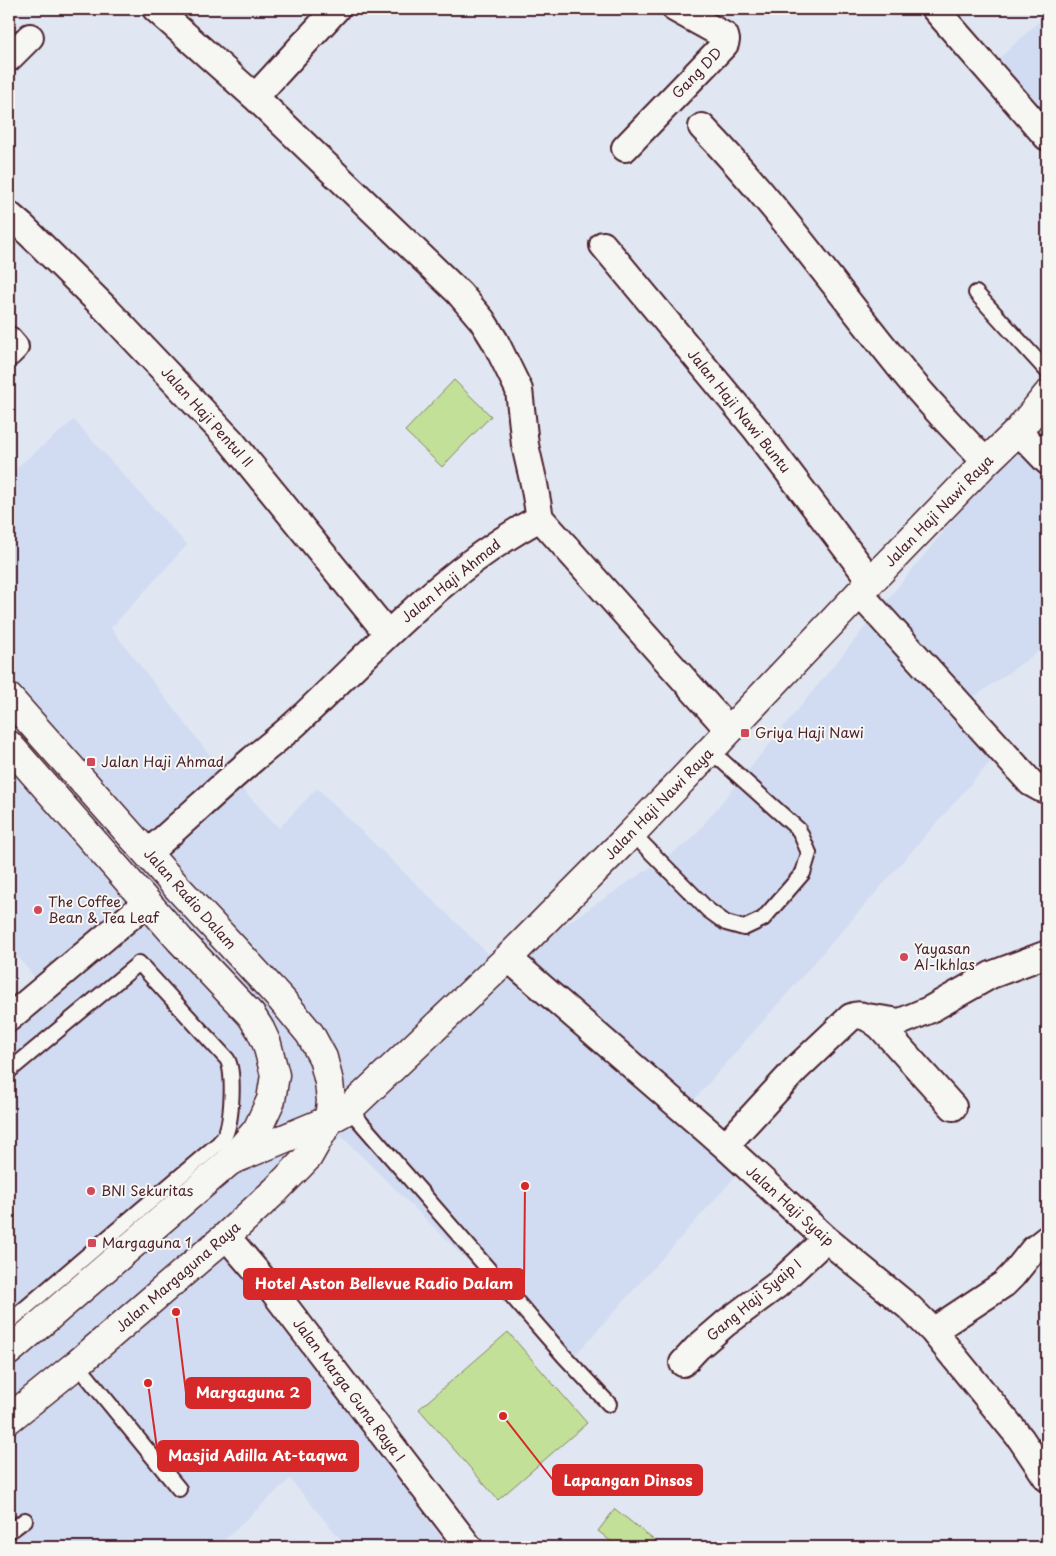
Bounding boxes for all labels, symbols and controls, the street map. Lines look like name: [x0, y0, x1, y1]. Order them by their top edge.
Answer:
street label: Gang DD: [667, 42, 727, 103]
street label: Jalan Haji Nawi Buntu: [683, 344, 796, 477]
street label: Jalan Haji Pentul II: [156, 362, 258, 472]
street label: Jalan Haji Nawi Raya: [880, 450, 998, 571]
street label: Jalan Haji Ahmad: [396, 534, 505, 627]
place label: Griya Haji Nawi: [755, 722, 864, 743]
marker: Griya Haji Nawi: [739, 727, 751, 739]
street label: Jalan Haji Nawi Raya: [600, 743, 718, 864]
place label: Jalan Haji Ahmad: [101, 751, 224, 772]
marker: Jalan Haji Ahmad: [85, 756, 97, 768]
street label: Jalan Radio Dalam: [139, 844, 242, 954]
place label: The Coffee Bean & Tea Leaf: [48, 891, 160, 928]
marker: The Coffee Bean & Tea Leaf: [32, 904, 44, 916]
place label: Yayasan Al-Ikhlas: [914, 938, 975, 975]
marker: Yayasan Al-Ikhlas: [898, 951, 910, 963]
street label: Jalan Haji Syaip: [742, 1160, 839, 1251]
place label: BNI Sekuritas: [101, 1180, 193, 1201]
marker: BNI Sekuritas: [85, 1185, 97, 1197]
street label: Jalan Margaguna Raya: [111, 1216, 245, 1337]
place label: Margaguna 1: [102, 1232, 191, 1253]
marker: Margaguna 1: [86, 1237, 98, 1249]
street label: Gang Haji Syaip I: [702, 1254, 806, 1346]
callout: Hotel Aston Bellevue Radio Dalam: [244, 1269, 524, 1299]
text: Hotel Aston Bellevue Radio Dalam: [255, 1271, 513, 1294]
street label: Jalan Marga Guna Raya I: [288, 1314, 410, 1466]
callout: Margaguna 2: [186, 1378, 310, 1408]
text: Margaguna 2: [196, 1380, 301, 1403]
callout: Masjid Adilla At-taqwa: [158, 1441, 358, 1471]
text: Masjid Adilla At-taqwa: [168, 1443, 348, 1466]
callout: Lapangan Dinsos: [553, 1465, 702, 1495]
text: Lapangan Dinsos: [564, 1468, 692, 1491]

